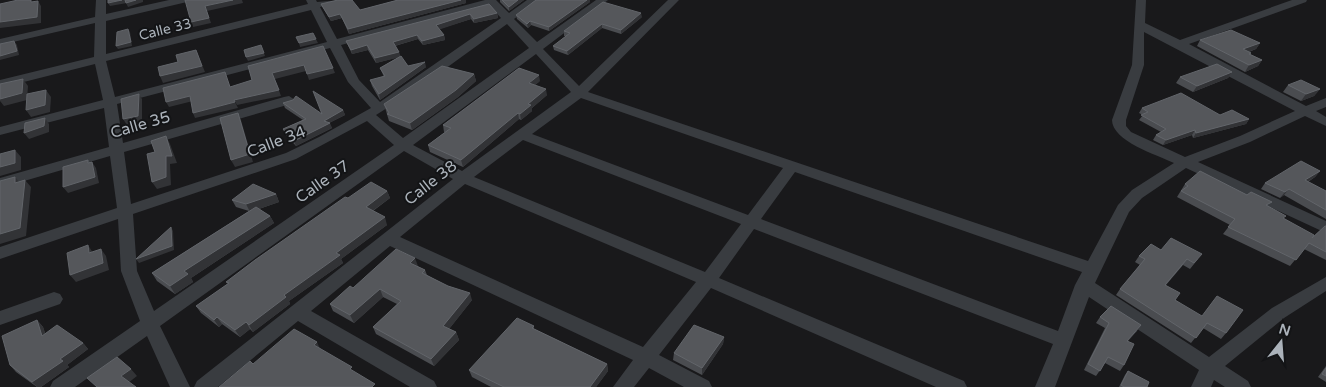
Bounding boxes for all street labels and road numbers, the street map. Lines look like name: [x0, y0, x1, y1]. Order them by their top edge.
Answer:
street label: Calle 33: [137, 15, 193, 44]
street label: Calle 35: [108, 107, 173, 143]
street label: Calle 34: [244, 122, 309, 162]
street label: Calle 37: [292, 156, 353, 208]
street label: Calle 38: [400, 156, 461, 210]

